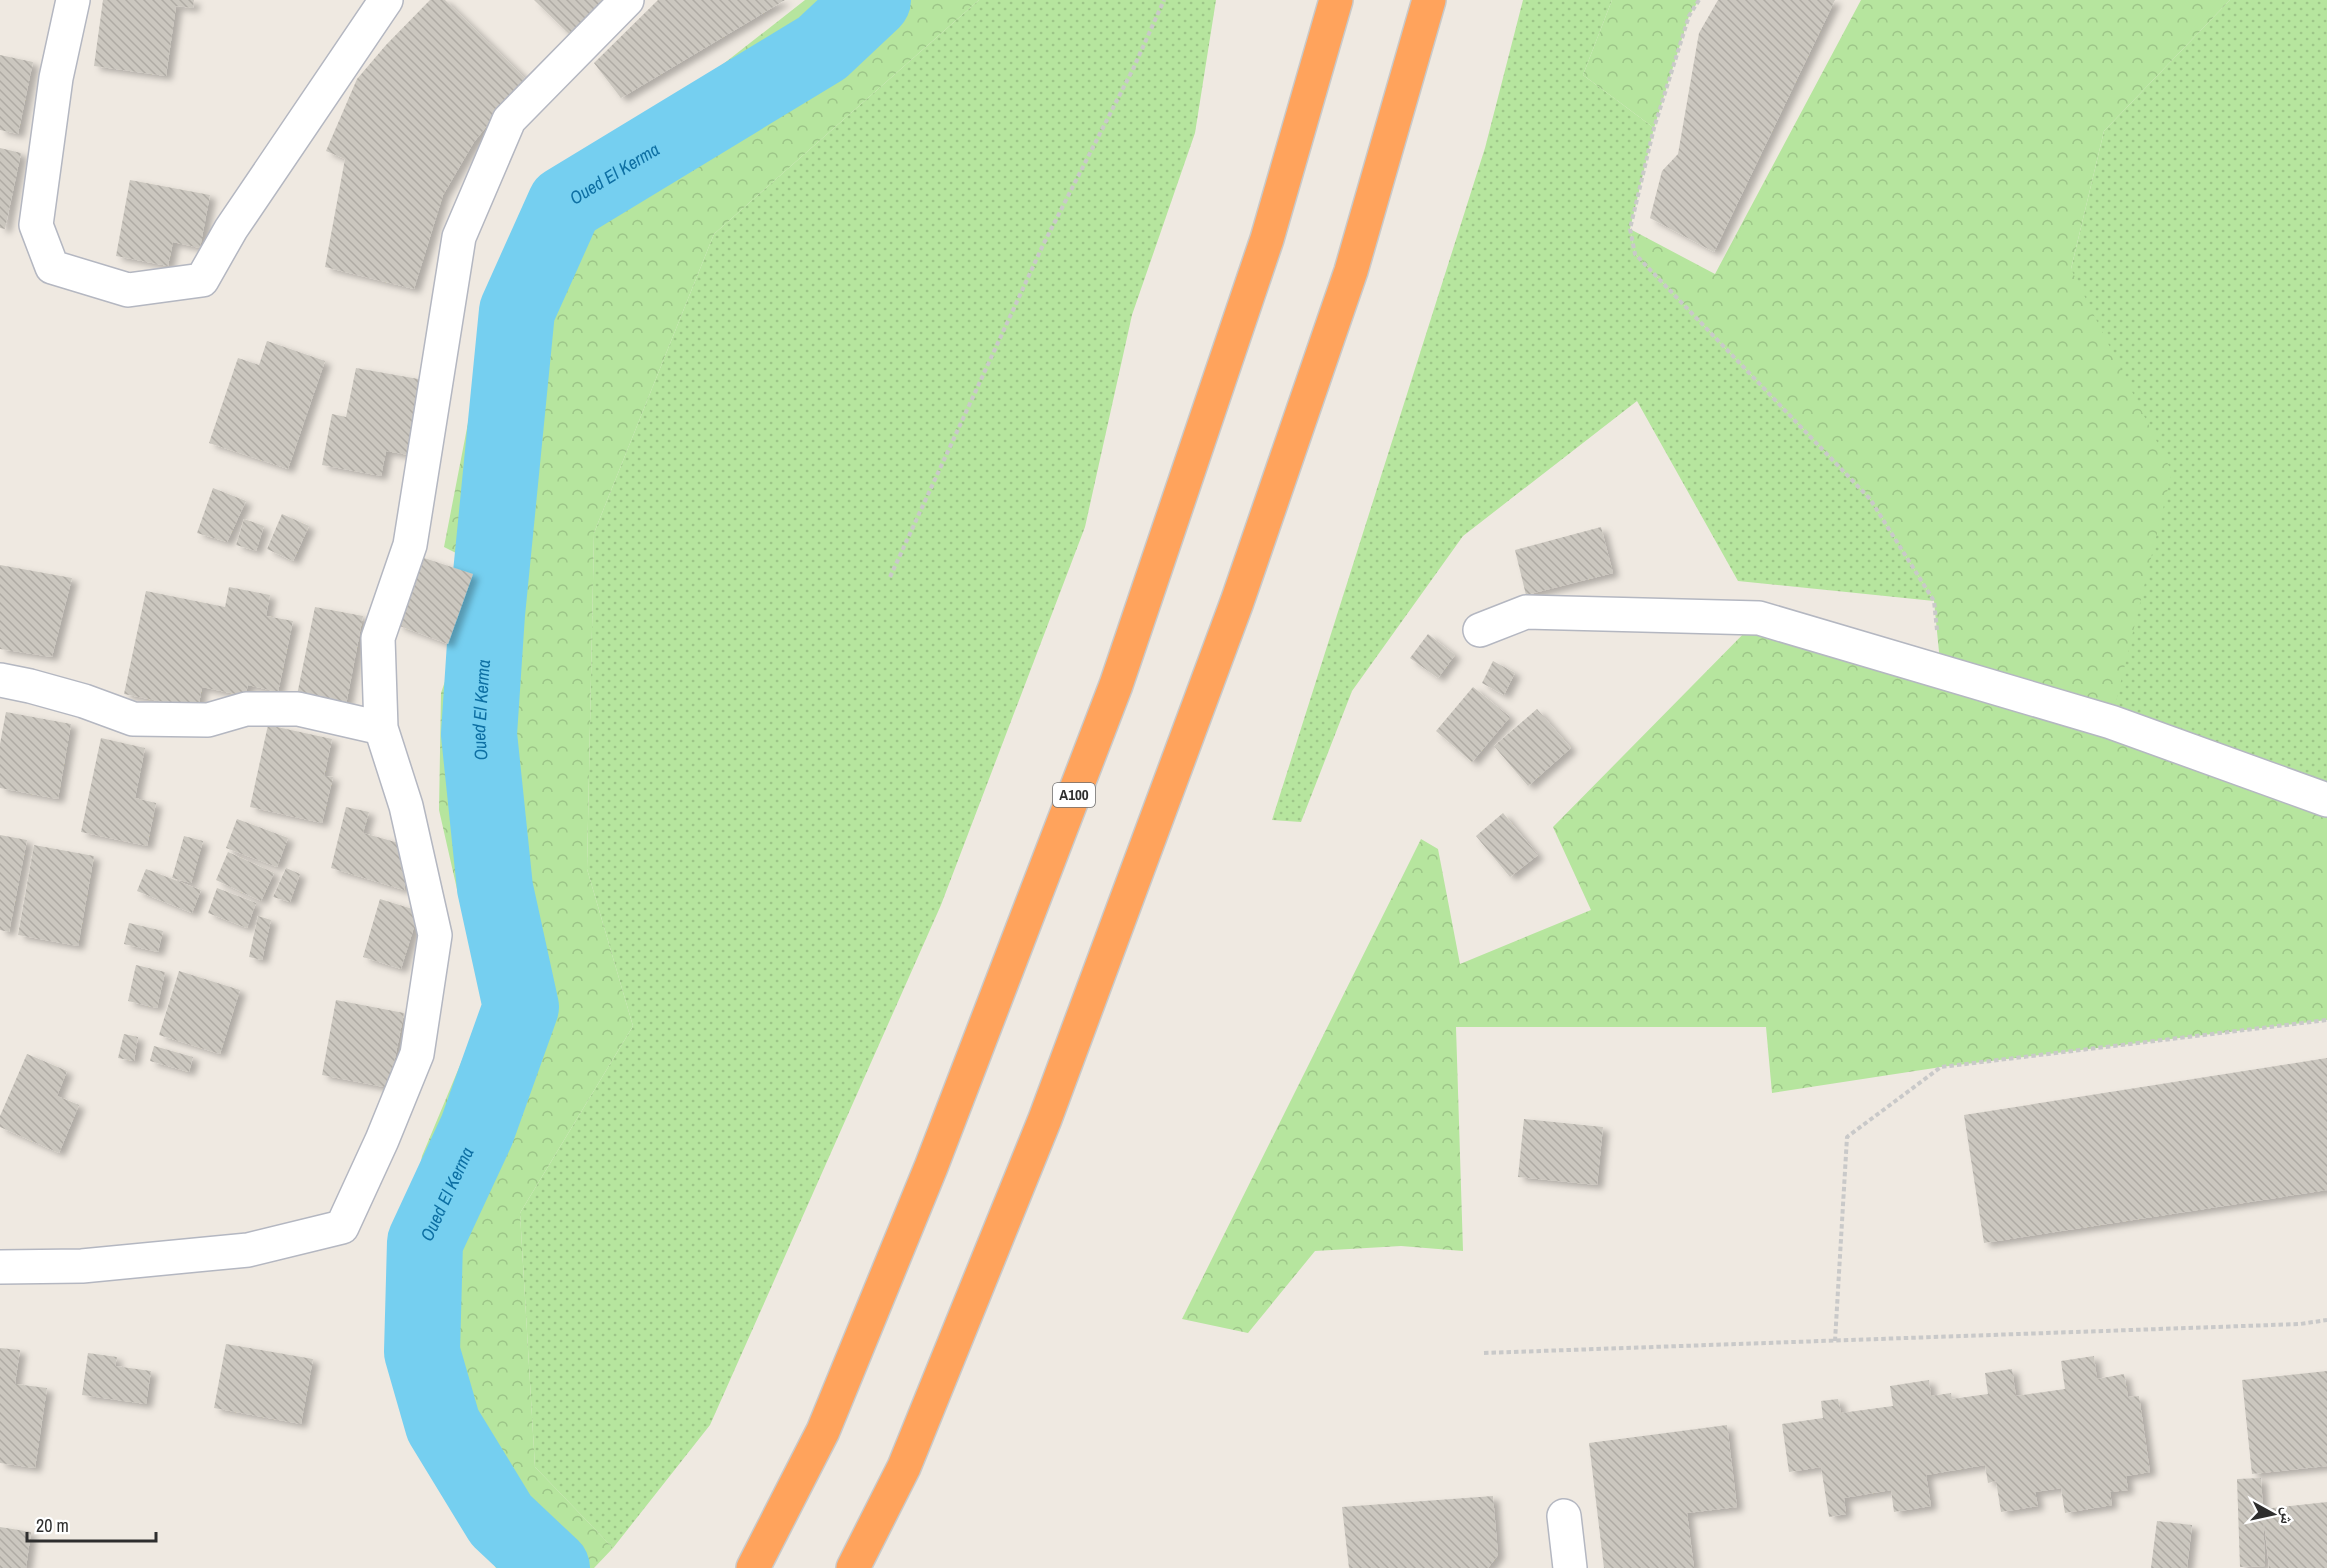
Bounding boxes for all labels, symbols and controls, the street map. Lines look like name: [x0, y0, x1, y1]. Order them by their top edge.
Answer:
water label: Oued El Kerma: [565, 137, 664, 210]
water label: Oued El Kerma: [466, 659, 496, 762]
road number: A100: [1053, 783, 1095, 807]
water label: Oued El Kerma: [414, 1143, 479, 1245]
north arrow: [2243, 1484, 2303, 1544]
scale bar: [27, 1505, 156, 1543]
text: ش: [2276, 1506, 2300, 1526]
text: 20 m: [36, 1513, 69, 1538]

